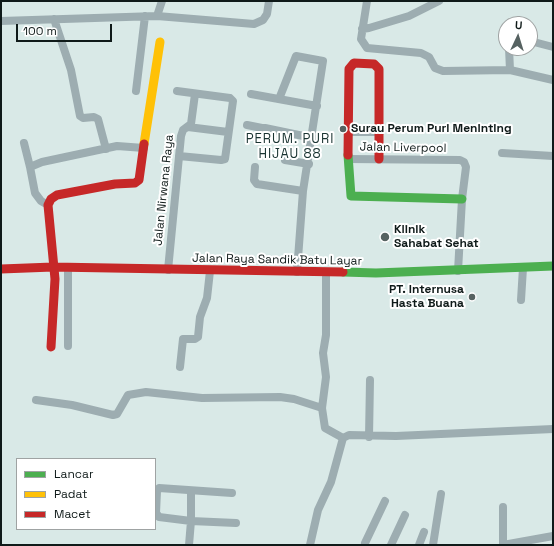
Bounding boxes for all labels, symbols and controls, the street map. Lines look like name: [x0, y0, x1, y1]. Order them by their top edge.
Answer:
scale bar: [18, 16, 114, 42]
north arrow: [498, 16, 538, 56]
text: U: [515, 18, 523, 32]
text: 100 m: [23, 23, 57, 39]
place label: Surau Perum Puri Meninting: [351, 122, 512, 136]
marker: Surau Perum Puri Meninting: [338, 124, 348, 134]
district label: PERUM. PURI HIJAU 88: [246, 131, 334, 162]
street label: Jalan Nirwana Raya: [151, 134, 177, 246]
street label: Jalan Liverpool: [359, 140, 447, 156]
place label: Klinik Sahabat Sehat: [394, 223, 479, 251]
marker: Klinik Sahabat Sehat: [379, 231, 391, 243]
street label: Jalan Raya Sandik Batu Layar: [192, 251, 362, 269]
place label: PT. Internusa Hasta Buana: [389, 283, 464, 311]
marker: PT. Internusa Hasta Buana: [467, 292, 477, 302]
legend: [16, 458, 156, 530]
text: Lancar: [54, 466, 93, 482]
text: Padat: [54, 486, 88, 502]
text: Macet: [54, 506, 91, 522]

